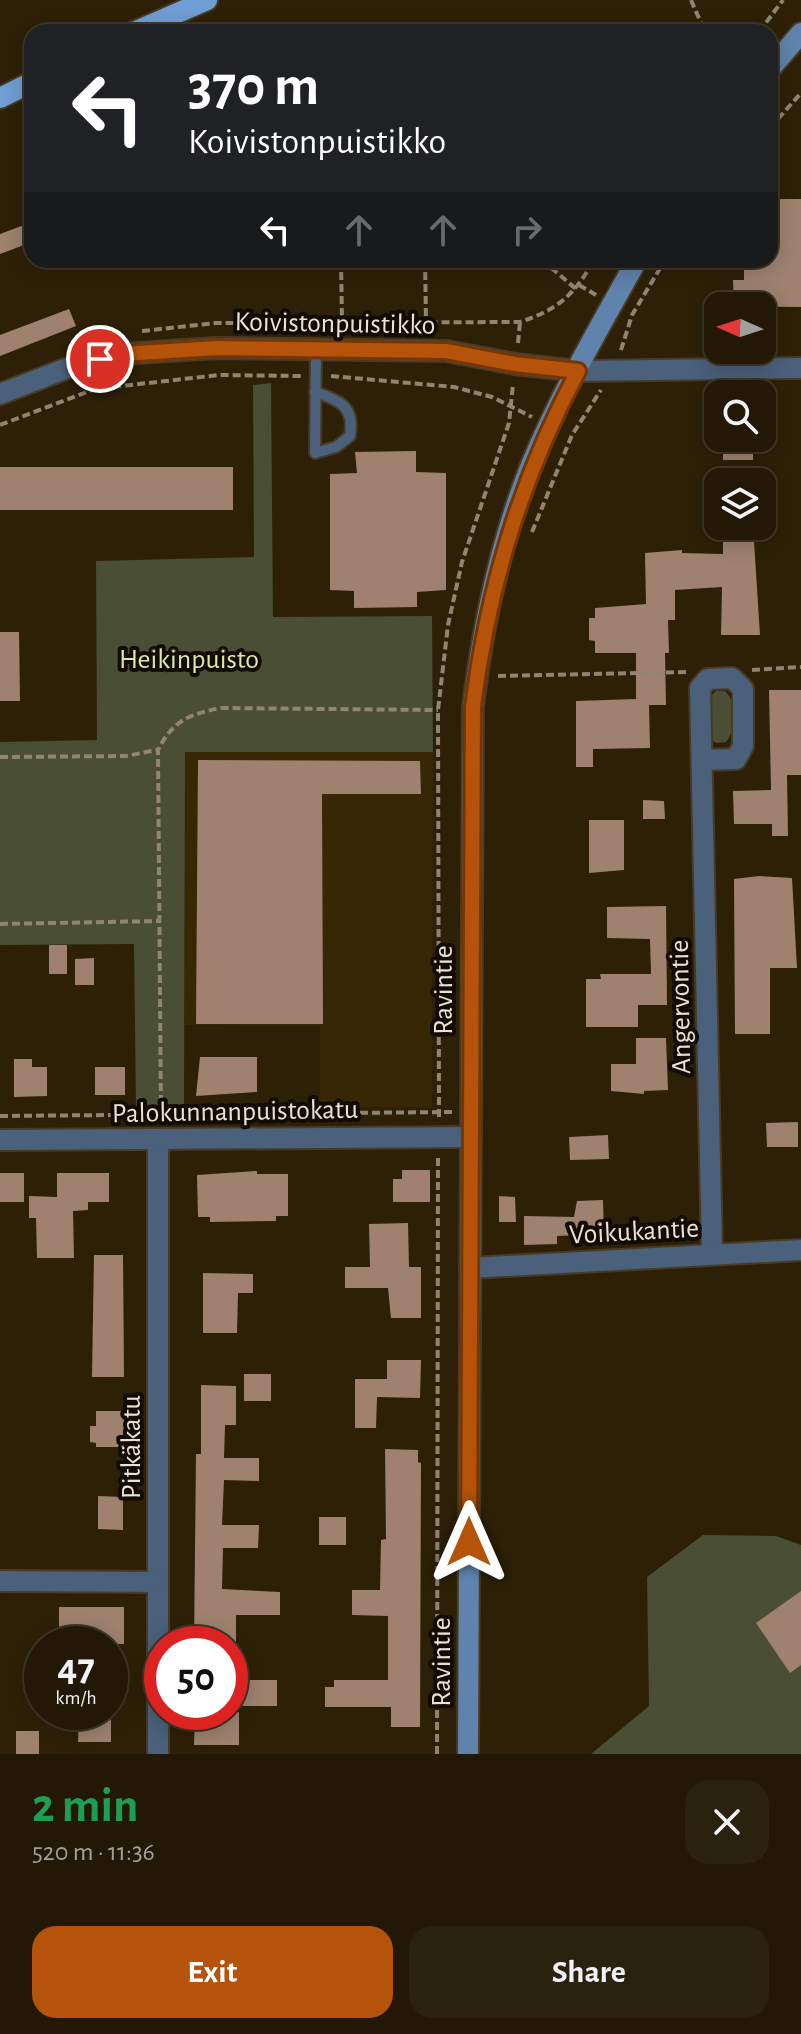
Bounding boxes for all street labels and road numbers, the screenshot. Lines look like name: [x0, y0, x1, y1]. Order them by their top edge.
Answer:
street label: Koivistonpuistikko: [234, 308, 436, 340]
street label: Angervontie: [666, 940, 696, 1074]
street label: Ravintie: [430, 945, 458, 1035]
street label: Palokunnanpuistokatu: [112, 1096, 358, 1128]
street label: Voikukantie: [568, 1215, 700, 1249]
street label: Pitkäkatu: [118, 1395, 146, 1499]
street label: Ravintie: [428, 1617, 456, 1707]

